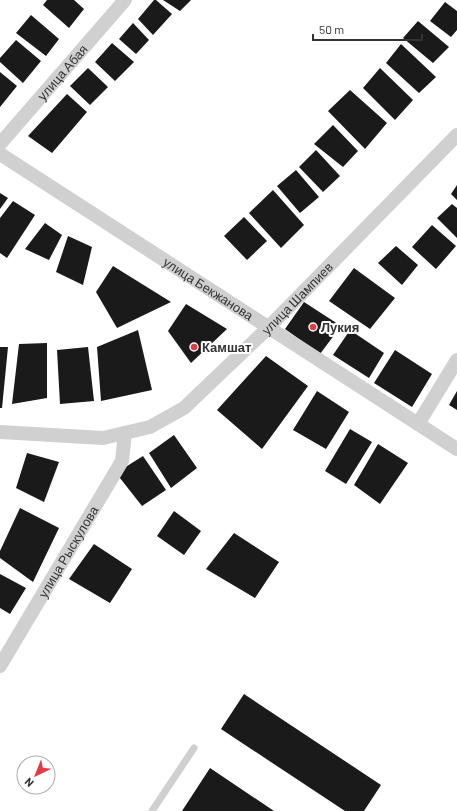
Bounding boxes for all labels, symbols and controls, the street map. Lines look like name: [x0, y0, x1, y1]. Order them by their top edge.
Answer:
scale bar: [313, 16, 422, 42]
text: 50 m: [319, 22, 344, 36]
street label: улица Абая: [34, 41, 91, 103]
street label: улица Бекжанова: [160, 254, 257, 324]
street label: улица Шампиев: [258, 259, 336, 338]
place label: Лукия: [321, 319, 359, 335]
marker: Лукия: [308, 322, 318, 332]
place label: Камшат: [202, 339, 251, 355]
marker: Камшат: [189, 342, 199, 352]
street label: улица Рыскулова: [35, 502, 102, 600]
north arrow: [16, 755, 56, 795]
text: N: [22, 775, 36, 790]

